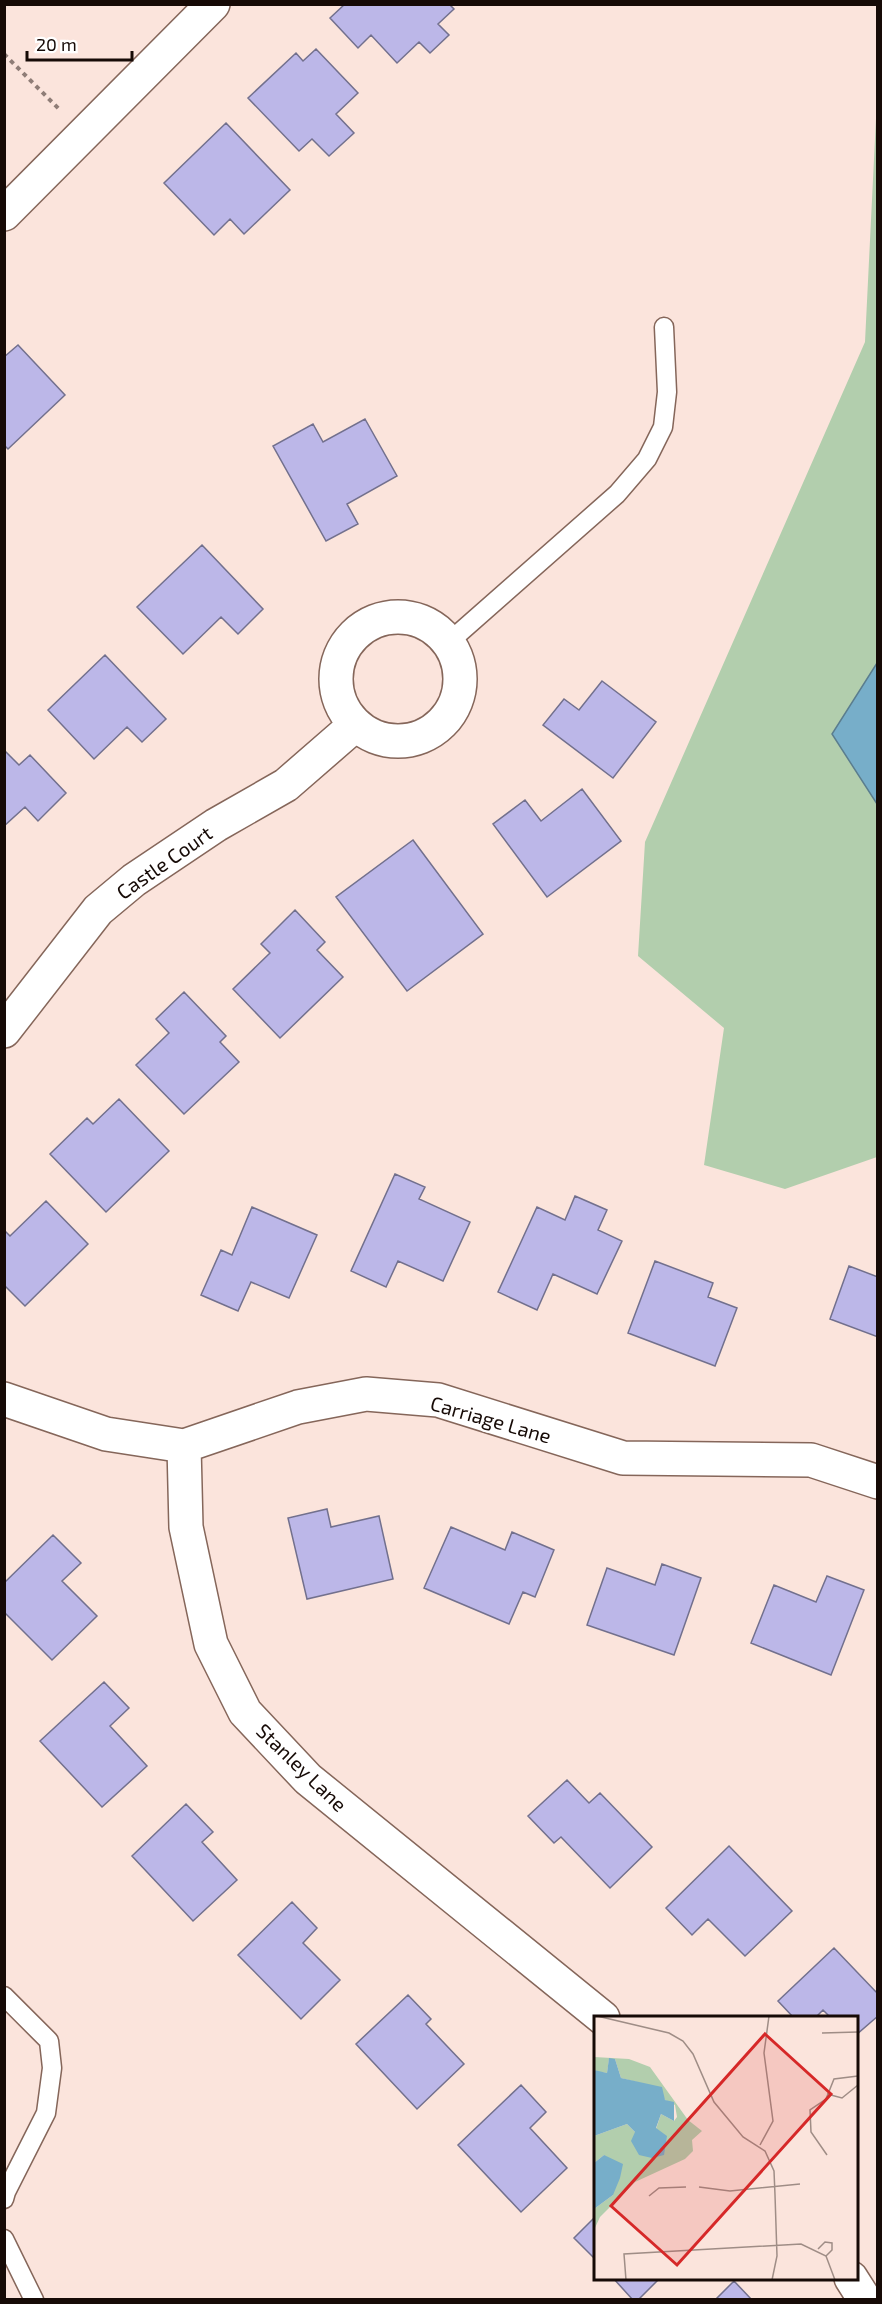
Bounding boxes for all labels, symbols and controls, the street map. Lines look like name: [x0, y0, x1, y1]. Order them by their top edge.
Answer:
scale bar: [27, 24, 132, 62]
text: 20 m: [36, 33, 77, 55]
street label: Castle Court: [112, 820, 217, 904]
street label: Carriage Lane: [428, 1390, 554, 1448]
street label: Stanley Lane: [252, 1718, 352, 1816]
inset map: [594, 2016, 858, 2280]

